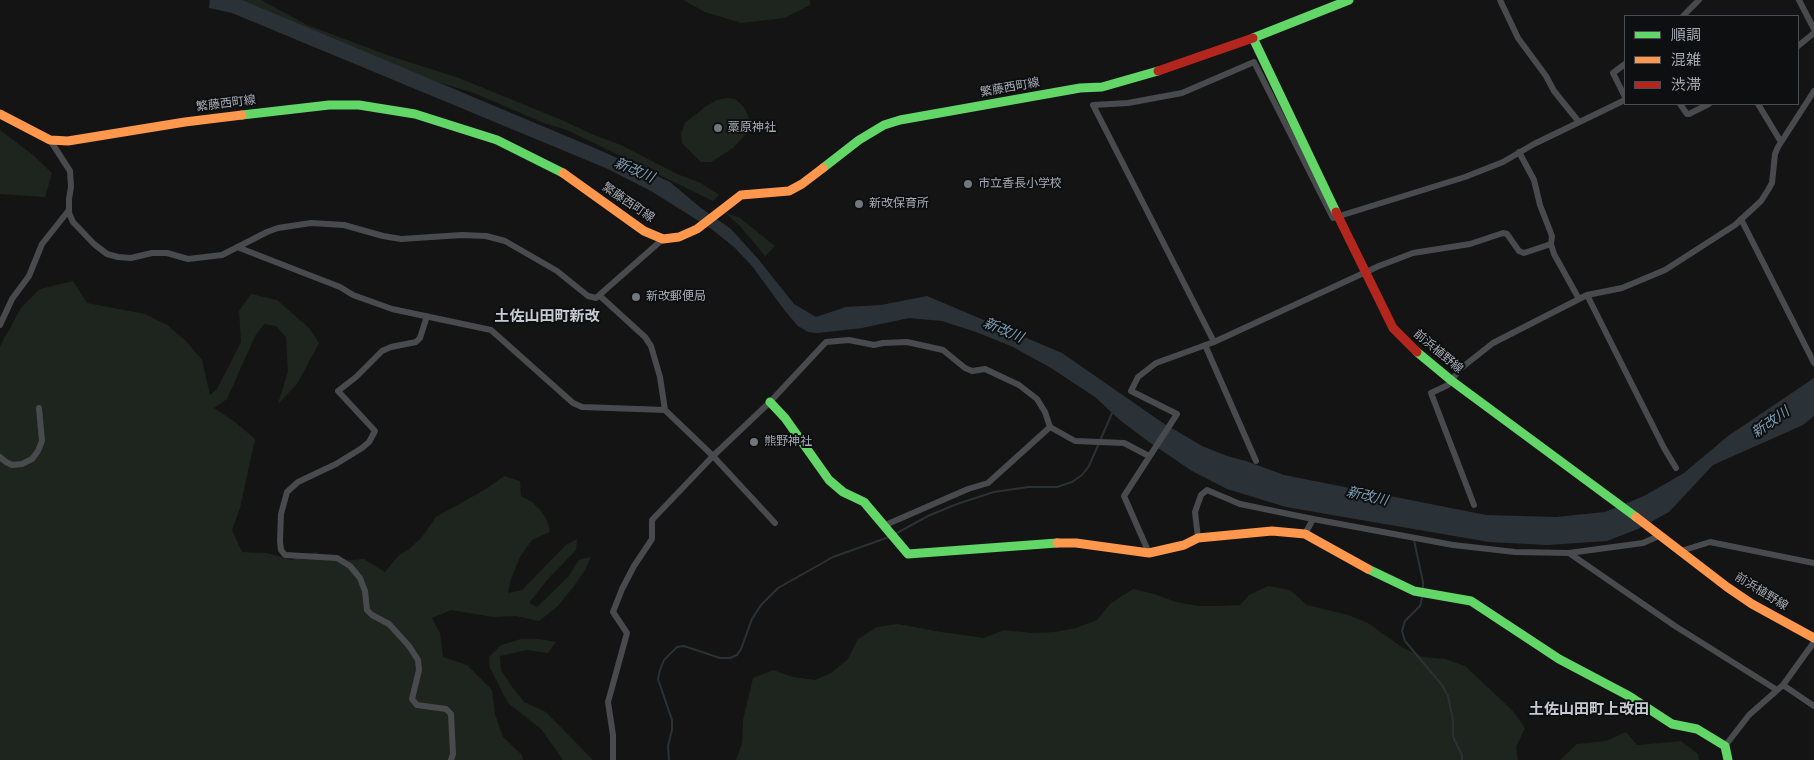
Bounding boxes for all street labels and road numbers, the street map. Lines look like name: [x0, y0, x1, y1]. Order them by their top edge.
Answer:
street label: 繁藤西町線: [979, 76, 1041, 100]
street label: 繁藤西町線: [195, 93, 257, 115]
street label: 繁藤西町線: [599, 180, 657, 226]
street label: 前浜植野線: [1410, 327, 1466, 377]
street label: 前浜植野線: [1732, 570, 1790, 614]

